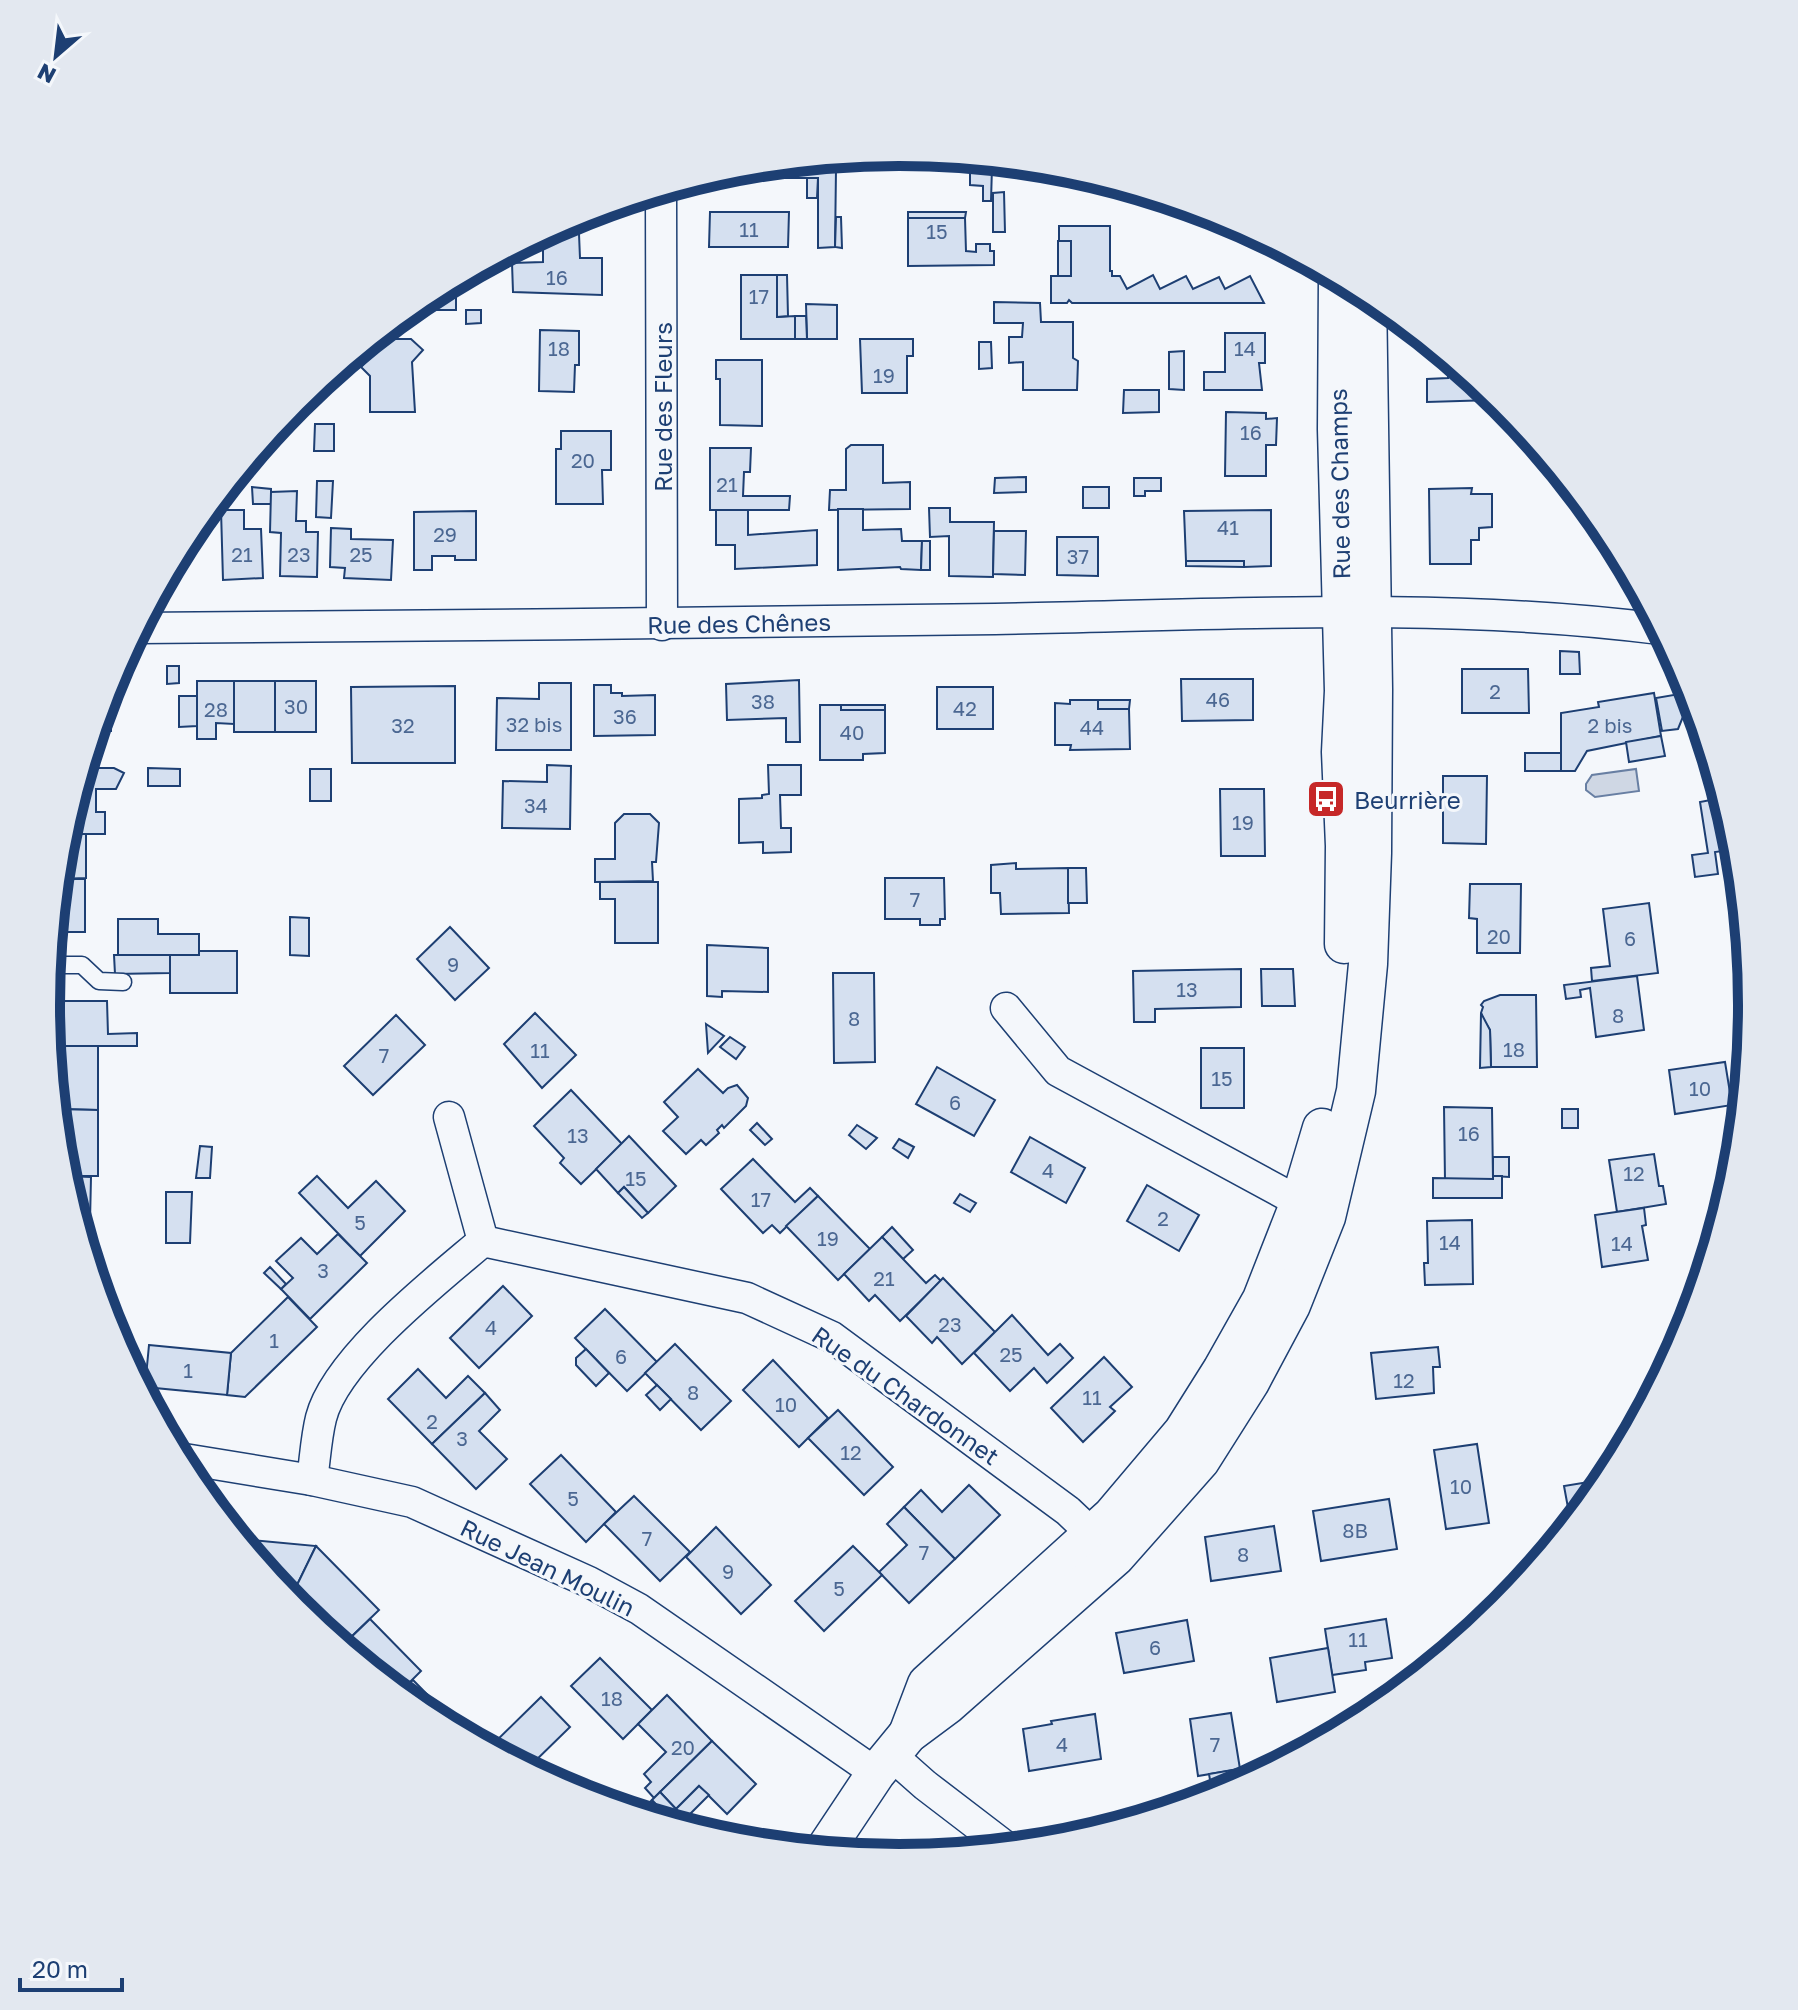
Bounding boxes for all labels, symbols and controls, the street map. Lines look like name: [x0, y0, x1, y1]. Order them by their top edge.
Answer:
north arrow: [16, 16, 96, 96]
text: N: [33, 58, 60, 90]
house number: 11: [739, 217, 759, 241]
house number: 15: [926, 219, 948, 243]
house number: 16: [546, 265, 568, 289]
house number: 17: [749, 284, 769, 308]
street label: Rue des Fleurs: [648, 322, 677, 492]
house number: 18: [548, 336, 570, 360]
house number: 14: [1234, 336, 1256, 360]
house number: 19: [873, 363, 895, 387]
street label: Rue des Champs: [1323, 388, 1355, 580]
house number: 16: [1240, 420, 1262, 444]
house number: 20: [571, 448, 595, 472]
house number: 21: [716, 472, 738, 496]
house number: 41: [1217, 515, 1239, 539]
house number: 29: [433, 522, 457, 546]
house number: 21: [231, 542, 253, 566]
house number: 23: [287, 542, 311, 566]
house number: 25: [349, 542, 373, 566]
house number: 37: [1067, 544, 1089, 568]
street label: Rue des Chênes: [647, 607, 831, 639]
house number: 2: [1489, 679, 1501, 703]
house number: 46: [1206, 687, 1230, 711]
house number: 38: [751, 689, 775, 713]
house number: 30: [284, 694, 308, 718]
house number: 42: [953, 696, 977, 720]
house number: 28: [204, 697, 228, 721]
house number: 36: [613, 704, 637, 728]
house number: 32 bis: [506, 712, 562, 736]
house number: 32: [391, 713, 415, 737]
house number: 2 bis: [1588, 713, 1632, 737]
house number: 44: [1080, 715, 1104, 739]
house number: 40: [840, 720, 864, 744]
bus stop icon: Beurrière: [1305, 778, 1347, 820]
place label: Beurrière: [1354, 785, 1461, 814]
house number: 34: [524, 793, 548, 817]
house number: 19: [1232, 810, 1254, 834]
house number: 7: [910, 887, 920, 911]
house number: 20: [1487, 924, 1511, 948]
house number: 6: [1624, 926, 1636, 950]
house number: 9: [447, 952, 459, 976]
house number: 13: [1176, 977, 1198, 1001]
house number: 8: [1612, 1003, 1624, 1027]
house number: 8: [848, 1006, 860, 1030]
house number: 18: [1503, 1037, 1525, 1061]
house number: 11: [530, 1038, 550, 1062]
house number: 7: [379, 1043, 389, 1067]
house number: 15: [1211, 1066, 1233, 1090]
house number: 10: [1689, 1076, 1711, 1100]
house number: 6: [949, 1090, 961, 1114]
house number: 16: [1458, 1121, 1480, 1145]
house number: 13: [567, 1123, 589, 1147]
house number: 4: [1042, 1158, 1054, 1182]
house number: 12: [1623, 1161, 1645, 1185]
house number: 15: [625, 1166, 647, 1190]
house number: 17: [751, 1187, 771, 1211]
house number: 2: [1157, 1206, 1169, 1230]
house number: 5: [354, 1210, 366, 1234]
house number: 19: [817, 1226, 839, 1250]
house number: 14: [1439, 1230, 1461, 1254]
house number: 14: [1611, 1231, 1633, 1255]
house number: 3: [317, 1258, 329, 1282]
house number: 21: [873, 1266, 895, 1290]
house number: 23: [938, 1312, 962, 1336]
house number: 4: [485, 1315, 497, 1339]
street label: Rue du Chardonnet: [807, 1320, 1005, 1470]
house number: 1: [269, 1328, 279, 1352]
house number: 25: [999, 1342, 1023, 1366]
house number: 6: [615, 1344, 627, 1368]
house number: 1: [183, 1358, 193, 1382]
house number: 12: [1393, 1368, 1415, 1392]
house number: 8: [687, 1380, 699, 1404]
house number: 11: [1082, 1385, 1102, 1409]
house number: 10: [775, 1392, 797, 1416]
house number: 2: [426, 1409, 438, 1433]
house number: 3: [456, 1426, 468, 1450]
house number: 12: [840, 1440, 862, 1464]
house number: 10: [1450, 1474, 1472, 1498]
house number: 5: [567, 1486, 579, 1510]
street label: Rue Jean Moulin: [456, 1512, 640, 1622]
house number: 8B: [1342, 1518, 1368, 1542]
house number: 7: [642, 1526, 652, 1550]
house number: 7: [919, 1540, 929, 1564]
house number: 8: [1237, 1542, 1249, 1566]
house number: 9: [722, 1559, 734, 1583]
house number: 5: [833, 1576, 845, 1600]
house number: 11: [1348, 1627, 1368, 1651]
house number: 6: [1149, 1635, 1161, 1659]
house number: 18: [601, 1686, 623, 1710]
house number: 4: [1056, 1732, 1068, 1756]
house number: 7: [1210, 1732, 1220, 1756]
house number: 20: [671, 1735, 695, 1759]
scale bar: [20, 1942, 122, 1992]
text: 20 m: [32, 1954, 88, 1983]

